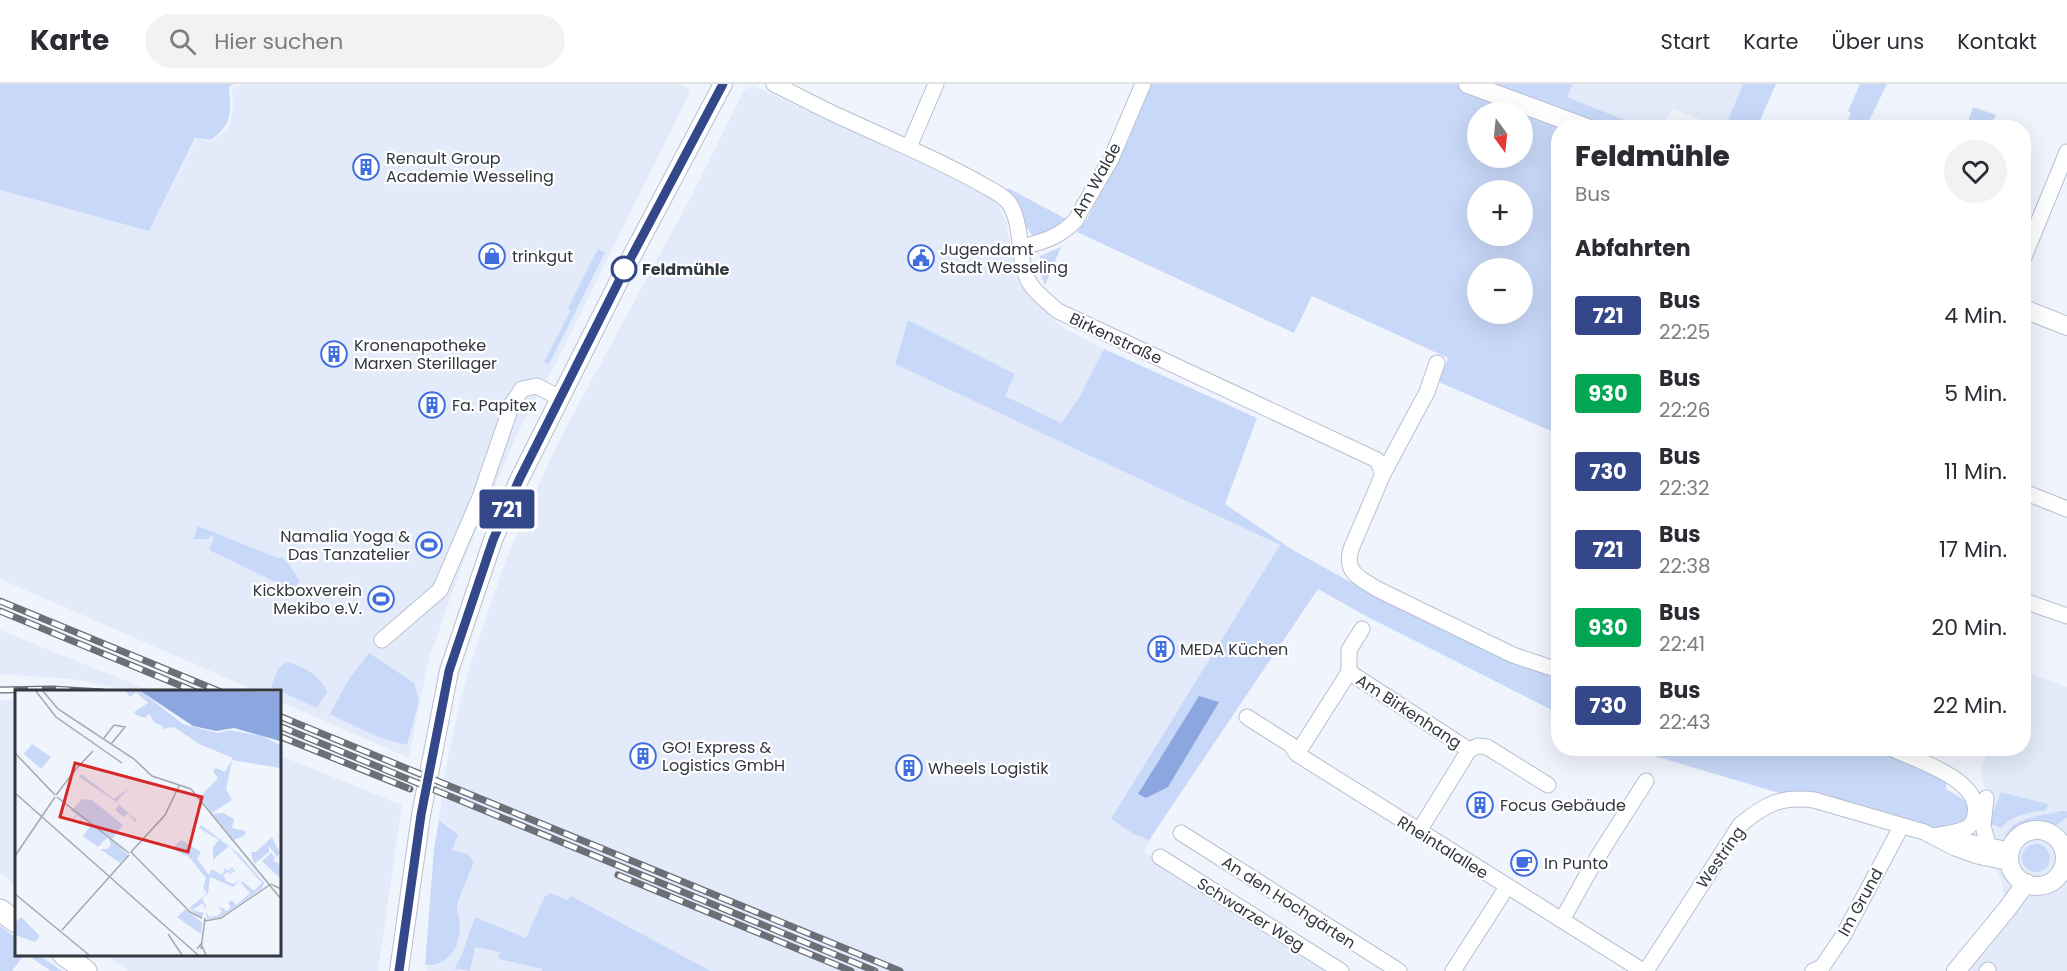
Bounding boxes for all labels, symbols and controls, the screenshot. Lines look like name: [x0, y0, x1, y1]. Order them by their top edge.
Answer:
search box: [145, 14, 565, 68]
text: Karte: [30, 21, 109, 60]
icon: search: [166, 25, 199, 58]
text: Hier suchen: [214, 26, 343, 57]
text: Start: [1661, 27, 1710, 56]
text: Karte: [1743, 27, 1799, 56]
text: Über uns: [1832, 27, 1924, 56]
text: Kontakt: [1957, 27, 2037, 56]
north arrow: [1467, 102, 1533, 168]
map controls: [1467, 102, 1533, 324]
text: Feldmühle: [1575, 137, 1730, 176]
street label: Am Walde: [1066, 138, 1127, 222]
button: heart: [1944, 140, 2007, 203]
place label: Renault Group Academie Wesseling: [386, 147, 554, 188]
building icon: Renault Group Academie Wesseling: [351, 152, 381, 182]
button: +: [1467, 180, 1533, 246]
text: Bus: [1575, 180, 1611, 208]
text: Abfahrten: [1575, 233, 1691, 264]
place label: Jugendamt Stadt Wesseling: [940, 238, 1068, 279]
shop icon: trinkgut: [477, 241, 507, 271]
public building icon: Jugendamt Stadt Wesseling: [906, 243, 936, 273]
place label: trinkgut: [512, 245, 573, 268]
marker: Feldmühle: [611, 256, 637, 282]
place label: Feldmühle: [642, 258, 729, 281]
button: −: [1467, 258, 1533, 324]
text: Bus: [1659, 285, 1701, 316]
text: 4 Min.: [1944, 300, 2007, 331]
text: 721: [1592, 301, 1624, 330]
street label: Birkenstraße: [1066, 307, 1166, 370]
text: 22:25: [1659, 318, 1710, 346]
place label: Kronenapotheke Marxen Sterillager: [354, 334, 497, 375]
building icon: Kronenapotheke Marxen Sterillager: [319, 339, 349, 369]
text: Bus: [1659, 363, 1701, 394]
text: 5 Min.: [1944, 378, 2007, 409]
text: 930: [1588, 379, 1628, 408]
building icon: Fa. Papitex: [417, 390, 447, 420]
place label: Fa. Papitex: [452, 394, 537, 417]
text: 22:26: [1659, 396, 1710, 424]
text: Bus: [1659, 441, 1701, 472]
text: 11 Min.: [1944, 456, 2007, 487]
text: 730: [1589, 457, 1627, 486]
text: 22:32: [1659, 474, 1710, 502]
line badge: 721: [472, 490, 542, 528]
text: 721: [491, 495, 523, 524]
text: Bus: [1659, 519, 1701, 550]
place label: Namalia Yoga & Das Tanzatelier: [280, 525, 410, 566]
sports icon: Namalia Yoga & Das Tanzatelier: [414, 530, 444, 560]
text: 17 Min.: [1939, 534, 2007, 565]
text: 721: [1592, 535, 1624, 564]
text: 22:38: [1659, 552, 1711, 580]
place label: Kickboxverein Mekibo e.V.: [253, 579, 362, 620]
sports icon: Kickboxverein Mekibo e.V.: [366, 584, 396, 614]
text: Bus: [1659, 597, 1701, 628]
text: 20 Min.: [1932, 612, 2007, 643]
text: 930: [1588, 613, 1628, 642]
text: 22:41: [1659, 630, 1705, 658]
building icon: MEDA Küchen: [1146, 634, 1176, 664]
place label: MEDA Küchen: [1180, 638, 1288, 661]
street label: Am Birkenhang: [1351, 669, 1466, 754]
text: Bus: [1659, 675, 1701, 706]
inset map: [15, 690, 280, 956]
text: 22 Min.: [1933, 690, 2007, 721]
text: 730: [1589, 691, 1627, 720]
text: 22:43: [1659, 708, 1711, 736]
place label: GO! Express & Logistics GmbH: [662, 736, 785, 777]
building icon: GO! Express & Logistics GmbH: [628, 741, 658, 771]
building icon: Wheels Logistik: [894, 753, 924, 783]
place label: Wheels Logistik: [928, 757, 1049, 780]
building icon: Focus Gebäude: [1465, 790, 1495, 820]
place label: Focus Gebäude: [1500, 794, 1626, 817]
street label: Rheintalallee: [1393, 810, 1493, 885]
street label: Westring: [1691, 822, 1750, 893]
cafe icon: In Punto: [1509, 848, 1539, 878]
street label: An den Hochgärten: [1217, 850, 1360, 954]
place label: In Punto: [1544, 852, 1608, 875]
street label: Im Grund: [1832, 864, 1889, 940]
street label: Schwarzer Weg: [1192, 872, 1309, 957]

